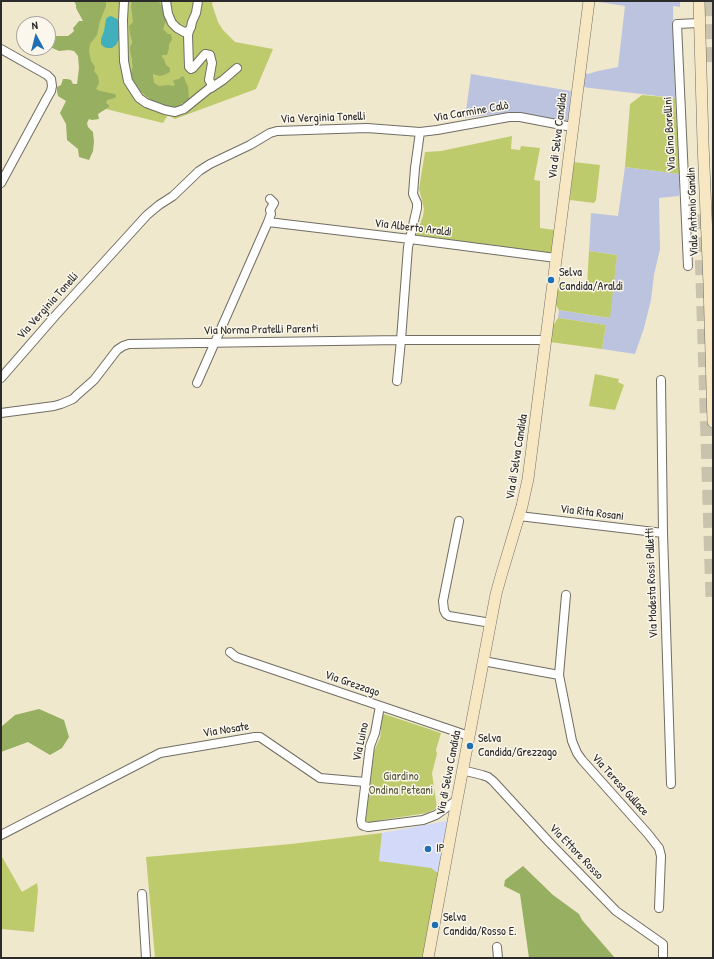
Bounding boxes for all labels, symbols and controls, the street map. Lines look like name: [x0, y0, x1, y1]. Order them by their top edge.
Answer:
north arrow: [16, 16, 56, 56]
text: N: [31, 18, 38, 32]
street label: Via di Selva Candida: [546, 92, 570, 180]
street label: Via Gina Borellini: [661, 96, 679, 172]
street label: Via Carmine Calò: [432, 98, 510, 126]
street label: Via Verginia Tonelli: [280, 109, 366, 127]
street label: Viale Antonio Gandin: [684, 167, 702, 257]
street label: Via Alberto Araldi: [374, 216, 452, 240]
place label: Selva Candida/Araldi: [559, 266, 623, 294]
street label: Via Verginia Tonelli: [14, 270, 82, 342]
marker: Selva Candida/Araldi: [546, 275, 556, 285]
street label: Via Norma Pratelli Parenti: [203, 322, 319, 338]
street label: Via di Selva Candida: [503, 413, 531, 501]
street label: Via Rita Rosani: [559, 502, 625, 524]
street label: Via Modesta Rossi Palletti: [643, 527, 661, 639]
street label: Via Grezzago: [323, 668, 381, 700]
street label: Via Nosate: [202, 719, 250, 741]
street label: Via Luino: [350, 721, 372, 763]
street label: Via di Selva Candida: [434, 729, 464, 817]
place label: Selva Candida/Grezzago: [478, 732, 557, 760]
marker: Selva Candida/Grezzago: [465, 741, 475, 751]
street label: Via Teresa Gullace: [588, 751, 652, 819]
park label: Giardino Ondina Peteani: [369, 770, 433, 798]
street label: Via Ettore Rosso: [546, 821, 606, 883]
place label: IP: [436, 842, 445, 856]
marker: IP: [423, 844, 433, 854]
place label: Selva Candida/Rosso E.: [443, 911, 517, 939]
marker: Selva Candida/Rosso E.: [430, 920, 440, 930]

